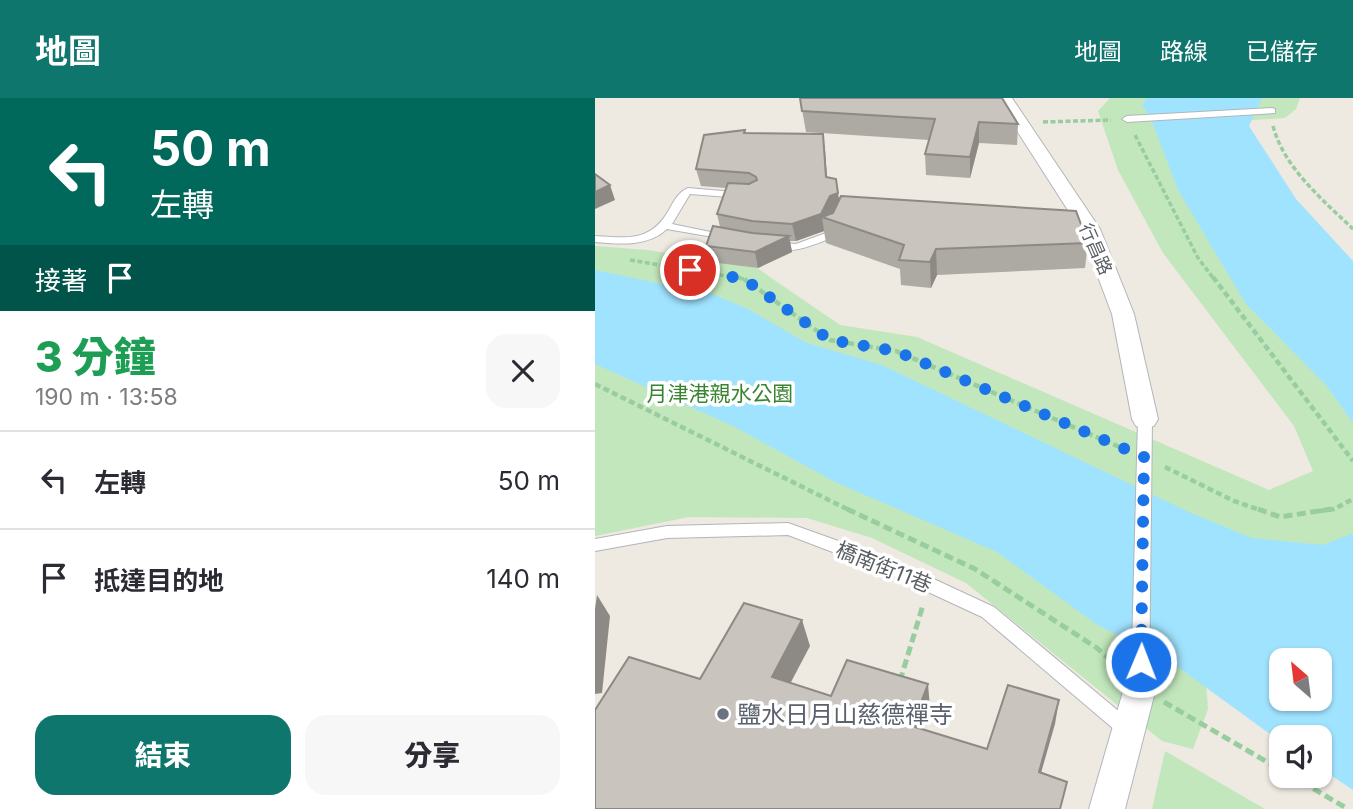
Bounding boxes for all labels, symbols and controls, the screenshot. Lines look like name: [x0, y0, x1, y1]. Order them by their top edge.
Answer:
text: 地圖: [35, 31, 101, 71]
text: 地圖: [1074, 37, 1122, 66]
text: 路線: [1160, 37, 1208, 66]
text: 已儲存: [1246, 37, 1318, 66]
text: 50 m: [150, 119, 271, 178]
icon: left: [35, 126, 126, 217]
text: 左轉: [150, 185, 214, 224]
street label: 行昌路: [1075, 220, 1117, 278]
pin: [660, 240, 720, 300]
icon: arrive: [671, 251, 709, 289]
icon: arrive: [101, 259, 139, 297]
text: 接著: [35, 265, 87, 296]
text: 3 分鐘: [35, 331, 156, 382]
button: close: [486, 334, 560, 408]
park label: 月津港親水公園: [647, 381, 794, 406]
text: 190 m · 13:58: [35, 383, 178, 411]
icon: left: [35, 461, 73, 499]
text: 50 m: [498, 465, 560, 496]
text: 左轉: [94, 467, 146, 498]
street label: 橋南街11巷: [832, 536, 936, 598]
icon: arrive: [35, 559, 73, 597]
text: 140 m: [486, 563, 560, 594]
text: 抵達目的地: [94, 565, 224, 596]
position arrow: [1104, 625, 1178, 699]
north arrow: [1269, 648, 1332, 710]
map controls: [1269, 648, 1332, 788]
place label: 鹽水日月山慈德禪寺: [737, 700, 953, 729]
marker: 鹽水日月山慈德禪寺: [715, 706, 731, 722]
button: 結束: [35, 715, 291, 795]
button: 分享: [305, 715, 560, 795]
button: sound: [1269, 725, 1332, 788]

